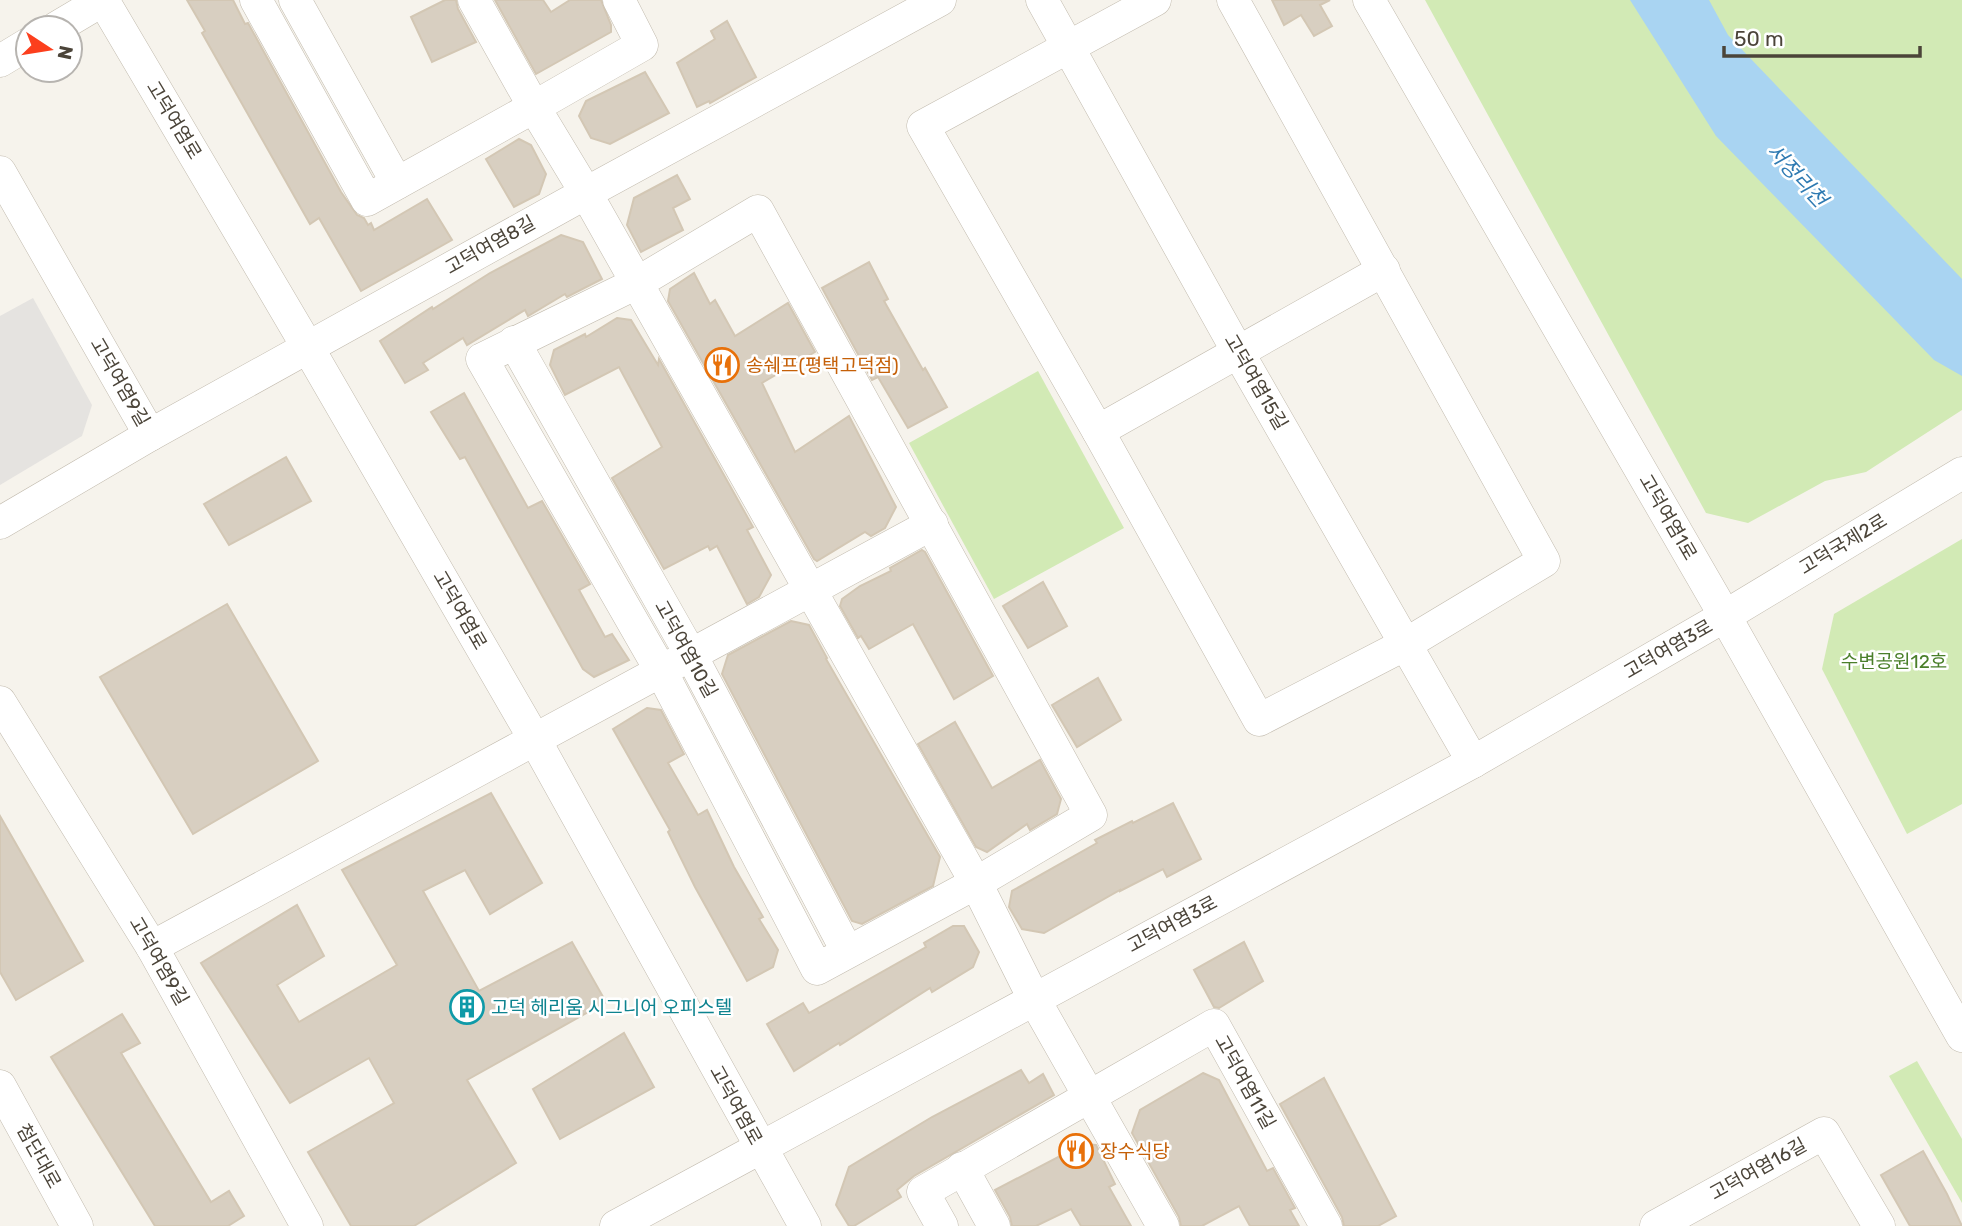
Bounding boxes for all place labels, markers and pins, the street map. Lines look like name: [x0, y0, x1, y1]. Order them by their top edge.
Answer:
restaurant icon: 송쉐프(평택고덕점): [703, 346, 741, 384]
place label: 송쉐프(평택고덕점): [746, 354, 899, 377]
building icon: 고덕 헤리움 시그니어 오피스텔: [448, 988, 486, 1026]
place label: 고덕 헤리움 시그니어 오피스텔: [491, 996, 732, 1019]
restaurant icon: 장수식당: [1057, 1132, 1095, 1170]
place label: 장수식당: [1100, 1140, 1170, 1163]

